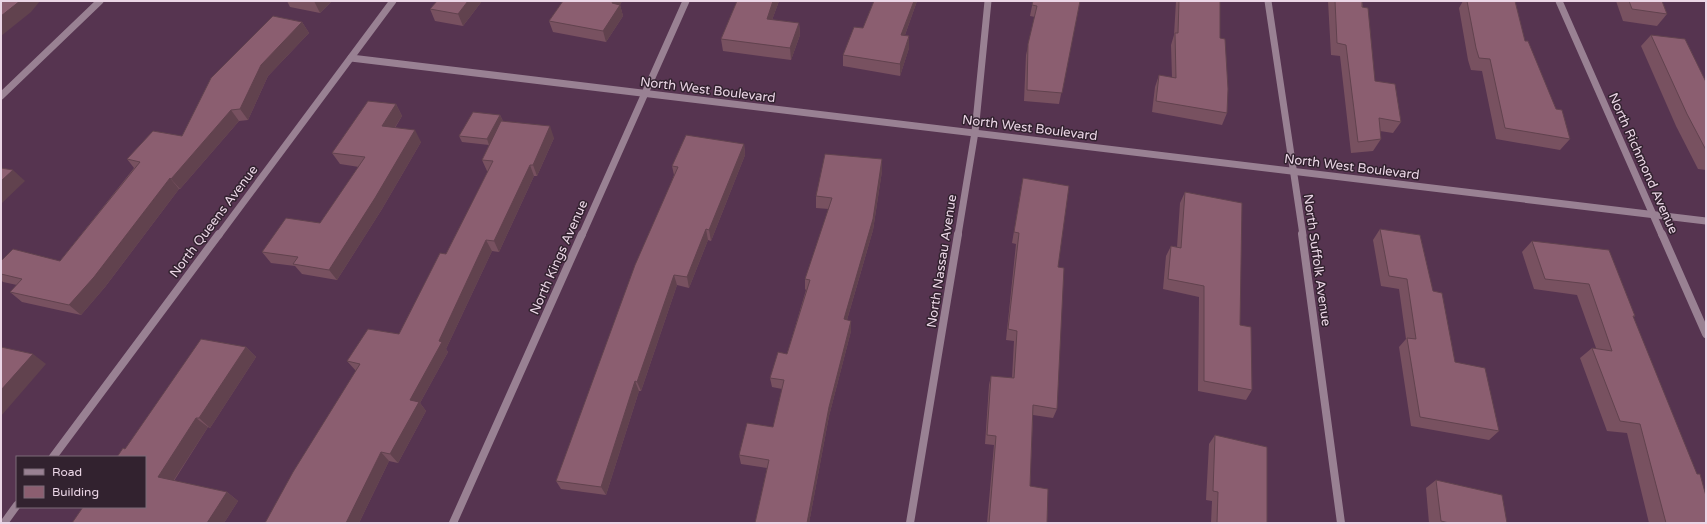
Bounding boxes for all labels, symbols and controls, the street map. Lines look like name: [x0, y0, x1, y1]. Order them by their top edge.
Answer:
street label: North West Boulevard: [639, 74, 776, 106]
street label: North Richmond Avenue: [1605, 90, 1681, 236]
street label: North West Boulevard: [961, 112, 1098, 144]
street label: North West Boulevard: [1283, 151, 1420, 183]
street label: North Queens Avenue: [166, 162, 261, 281]
street label: North Nassau Avenue: [924, 193, 960, 329]
street label: North Suffolk Avenue: [1300, 193, 1334, 327]
street label: North Kings Avenue: [526, 198, 591, 317]
legend: [16, 456, 146, 508]
text: Road: [52, 465, 82, 479]
text: Building: [52, 485, 99, 499]

